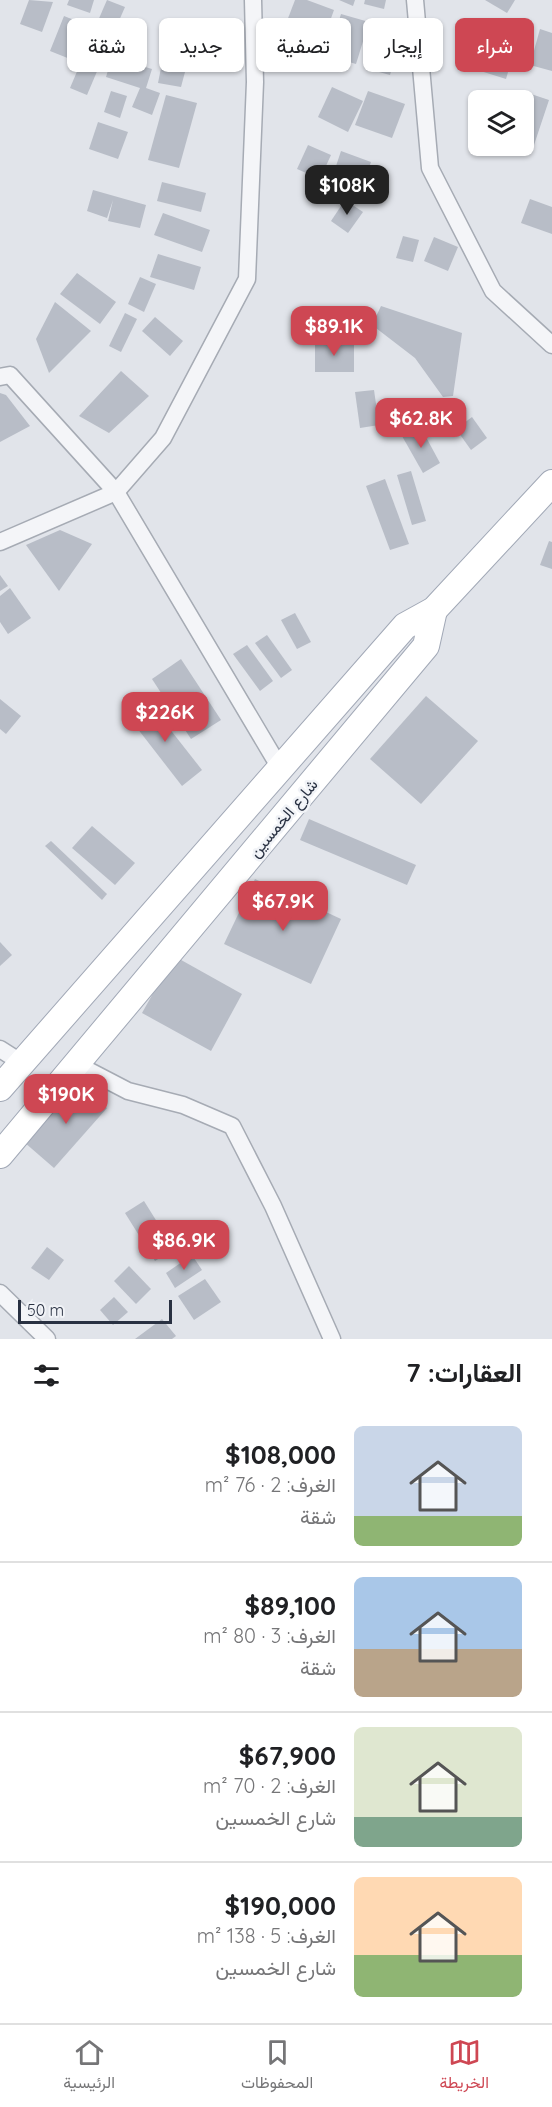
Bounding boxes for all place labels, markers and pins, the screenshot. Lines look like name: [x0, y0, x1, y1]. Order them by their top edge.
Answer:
pin: $108K: [305, 165, 389, 216]
pin: $89.1K: [285, 306, 383, 357]
pin: $62.8K: [372, 398, 470, 449]
pin: $226K: [123, 692, 207, 743]
pin: $67.9K: [234, 881, 332, 932]
pin: $190K: [24, 1074, 108, 1125]
pin: $86.9K: [135, 1220, 233, 1271]

